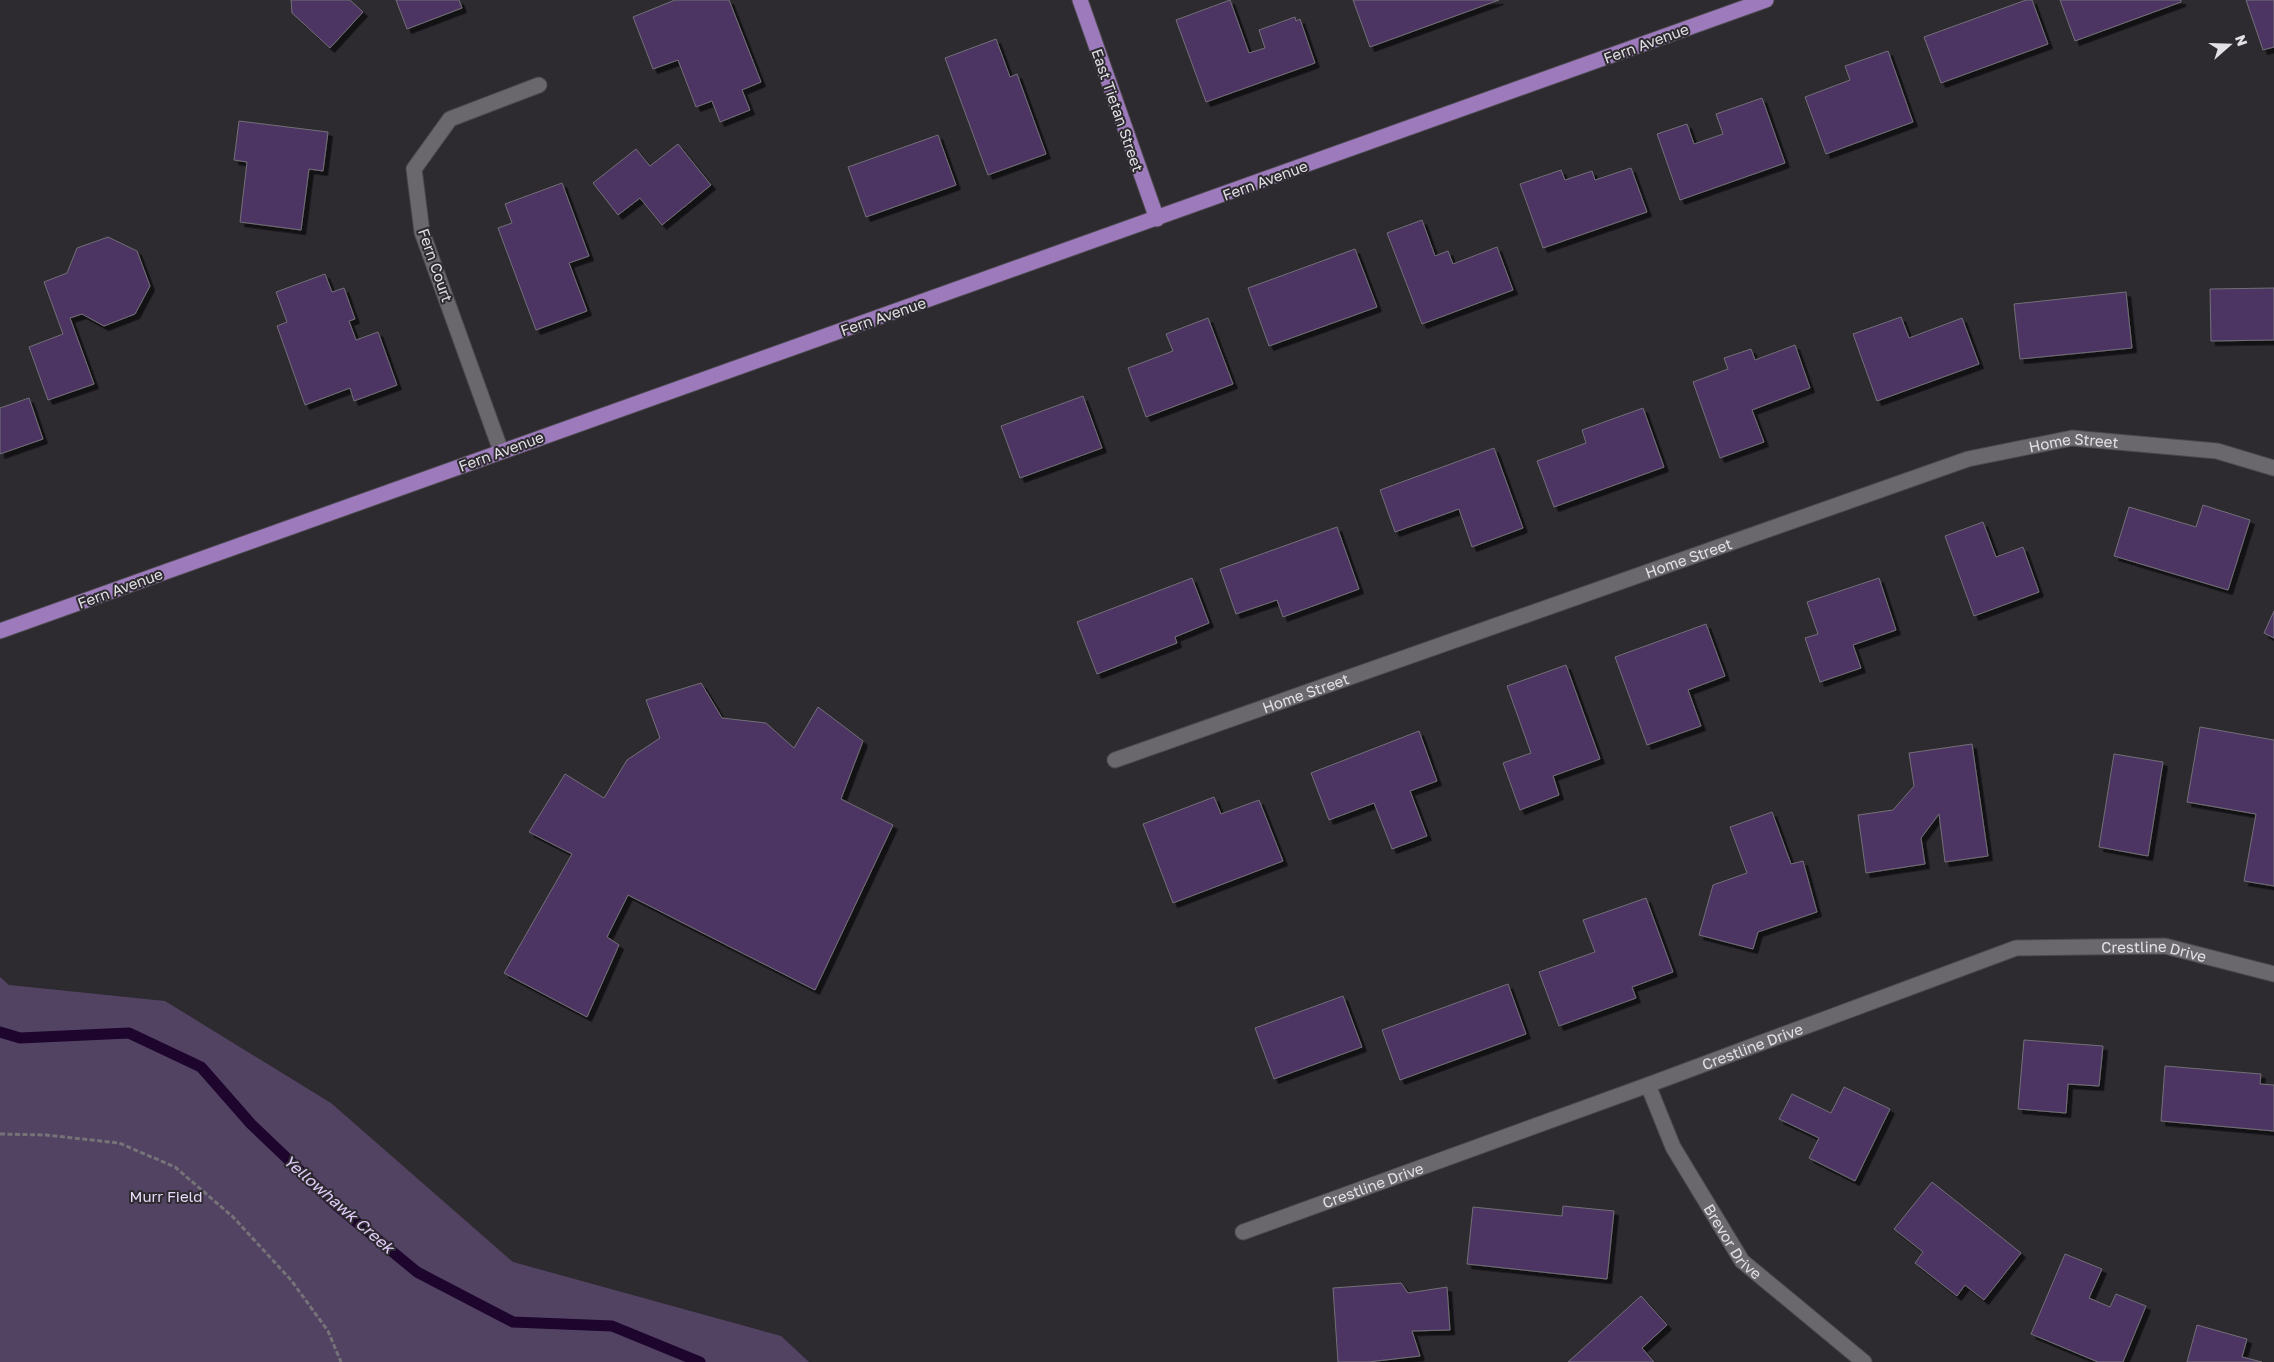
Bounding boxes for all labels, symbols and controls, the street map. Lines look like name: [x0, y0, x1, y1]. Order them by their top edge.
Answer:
street label: Fern Avenue: [1601, 19, 1691, 67]
north arrow: [2204, 20, 2254, 70]
text: N: [2232, 32, 2251, 48]
street label: East Tietan Street: [1088, 46, 1148, 174]
street label: Fern Avenue: [1220, 156, 1310, 204]
street label: Fern Court: [415, 226, 457, 304]
street label: Fern Avenue: [838, 293, 928, 339]
street label: Fern Avenue: [456, 427, 546, 475]
street label: Home Street: [2027, 429, 2119, 456]
street label: Home Street: [1643, 534, 1734, 581]
street label: Fern Avenue: [75, 564, 165, 612]
street label: Home Street: [1260, 669, 1351, 716]
street label: Crestline Drive: [2101, 937, 2209, 965]
street label: Crestline Drive: [1699, 1019, 1805, 1073]
water label: Yellowhawk Creek: [280, 1151, 400, 1259]
street label: Crestline Drive: [1320, 1158, 1426, 1212]
park label: Murr Field: [130, 1187, 202, 1205]
street label: Brevor Drive: [1701, 1201, 1766, 1283]

